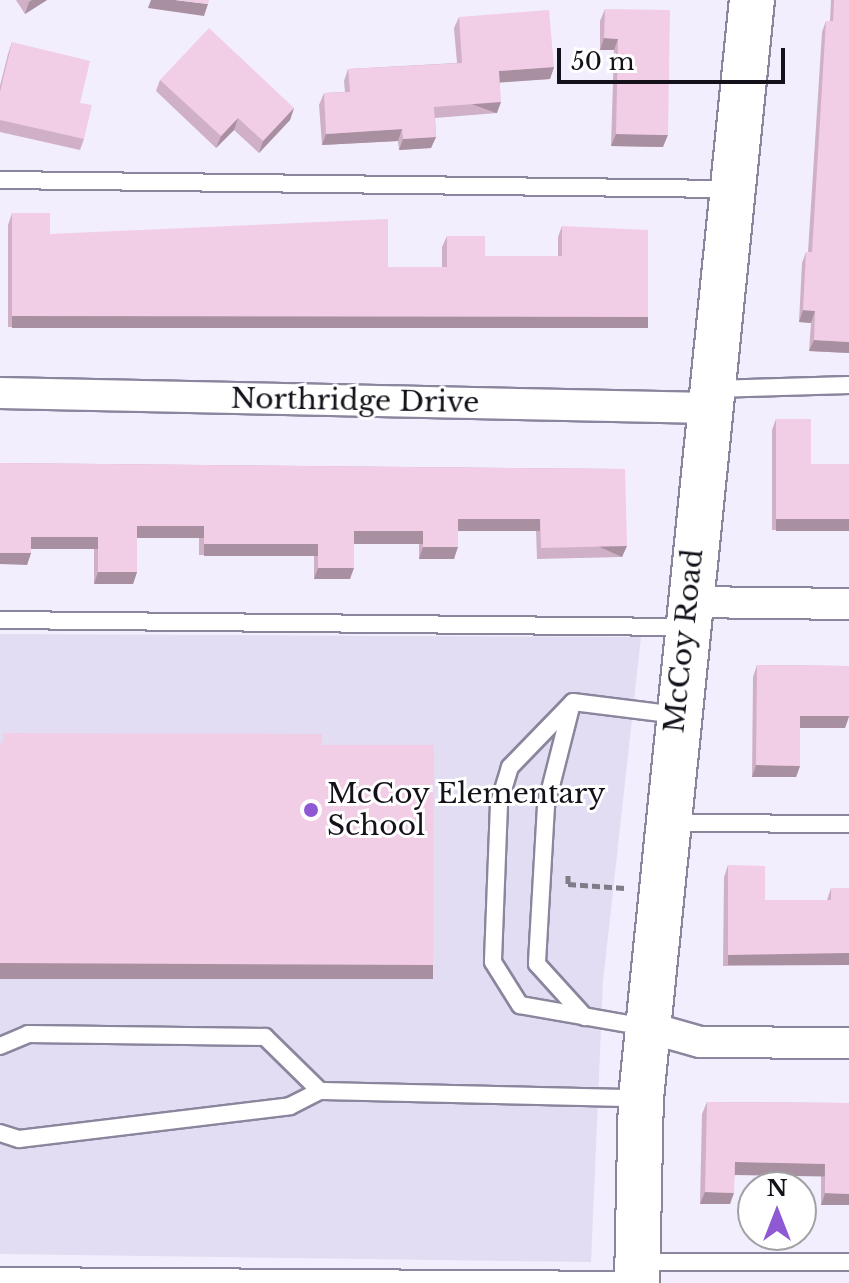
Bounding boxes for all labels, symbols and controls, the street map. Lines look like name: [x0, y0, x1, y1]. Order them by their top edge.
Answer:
scale bar: [561, 32, 789, 82]
text: 50 m: [571, 47, 634, 76]
street label: Northridge Drive: [231, 382, 479, 420]
street label: McCoy Road: [658, 547, 710, 735]
place label: McCoy Elementary School: [327, 777, 606, 843]
marker: McCoy Elementary School: [302, 801, 320, 819]
north arrow: [737, 1171, 817, 1251]
text: N: [767, 1175, 787, 1202]

